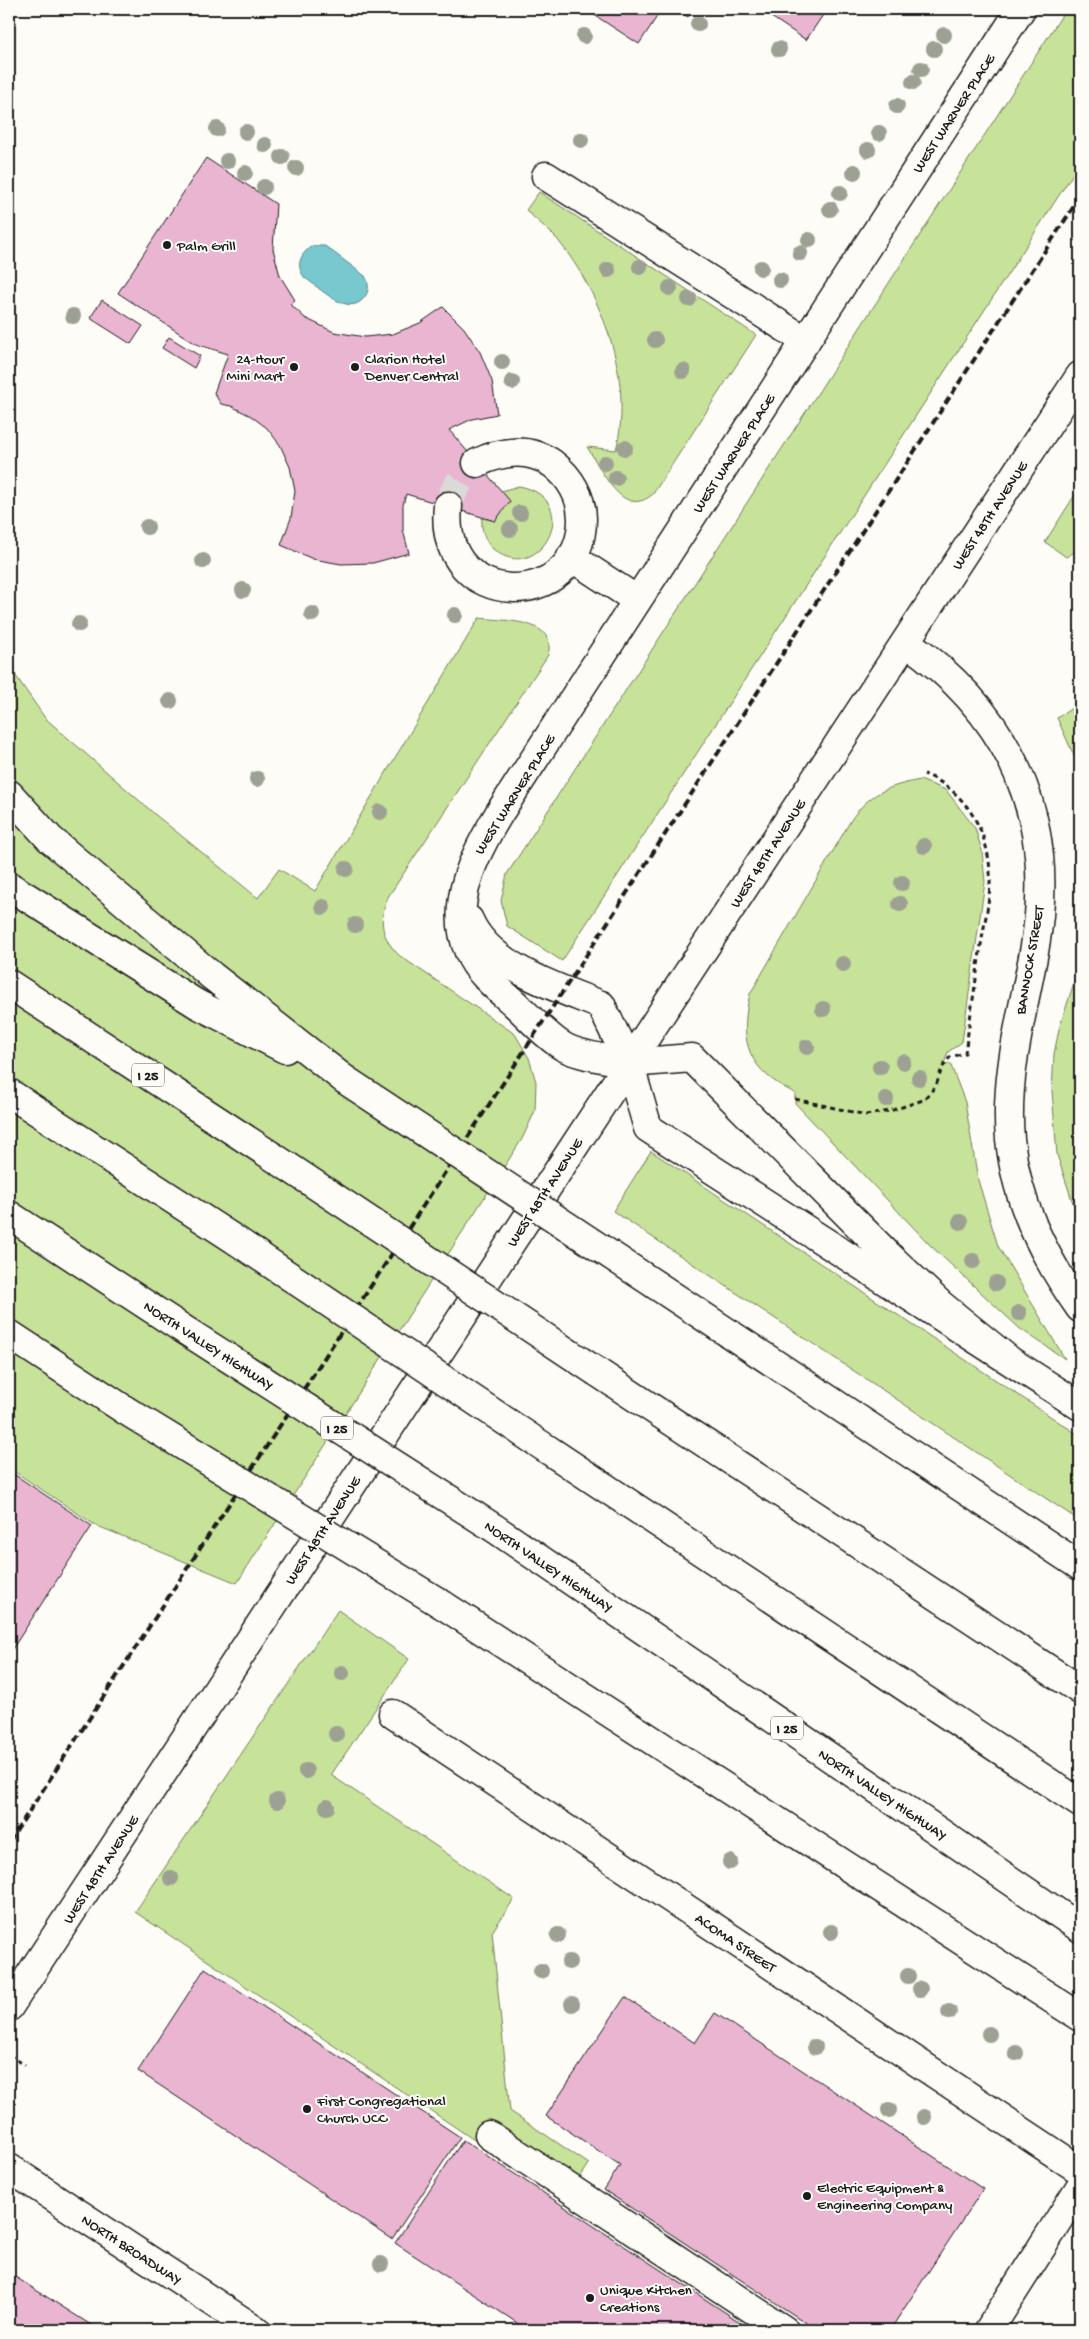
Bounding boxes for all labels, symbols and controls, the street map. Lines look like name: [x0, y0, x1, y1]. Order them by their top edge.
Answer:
street label: WEST WARNER PLACE: [909, 51, 1000, 177]
place label: Palm Grill: [176, 238, 236, 256]
marker: Palm Grill: [161, 239, 173, 251]
place label: 24-Hour Mini Mart: [226, 351, 286, 386]
place label: Clarion Hotel Denver Central: [364, 351, 459, 386]
marker: 24-Hour Mini Mart: [288, 361, 300, 373]
marker: Clarion Hotel Denver Central: [349, 361, 361, 373]
street label: WEST WARNER PLACE: [689, 391, 780, 517]
street label: WEST 48TH AVENUE: [949, 458, 1033, 574]
street label: WEST WARNER PLACE: [471, 731, 560, 859]
street label: WEST 48TH AVENUE: [727, 796, 811, 912]
street label: BANNOCK STREET: [1012, 903, 1050, 1017]
road number: I 25: [132, 1064, 164, 1086]
street label: WEST 48TH AVENUE: [504, 1135, 588, 1251]
street label: NORTH VALLEY HIGHWAY: [140, 1298, 276, 1395]
road number: I 25: [321, 1416, 353, 1440]
street label: WEST 48TH AVENUE: [282, 1473, 366, 1589]
street label: NORTH VALLEY HIGHWAY: [480, 1518, 616, 1617]
road number: I 25: [771, 1716, 803, 1740]
street label: NORTH VALLEY HIGHWAY: [814, 1746, 950, 1845]
street label: WEST 48TH AVENUE: [60, 1812, 144, 1928]
street label: ACOMA STREET: [691, 1910, 780, 1978]
place label: First Congregational Church UCC: [316, 2093, 446, 2128]
marker: First Congregational Church UCC: [301, 2103, 313, 2115]
place label: Electric Equipment & Engineering Company: [817, 2180, 953, 2215]
marker: Electric Equipment & Engineering Company: [801, 2190, 813, 2202]
street label: NORTH BROADWAY: [77, 2211, 185, 2290]
place label: Unique Kitchen Creations: [600, 2282, 692, 2317]
marker: Unique Kitchen Creations: [584, 2292, 596, 2304]

